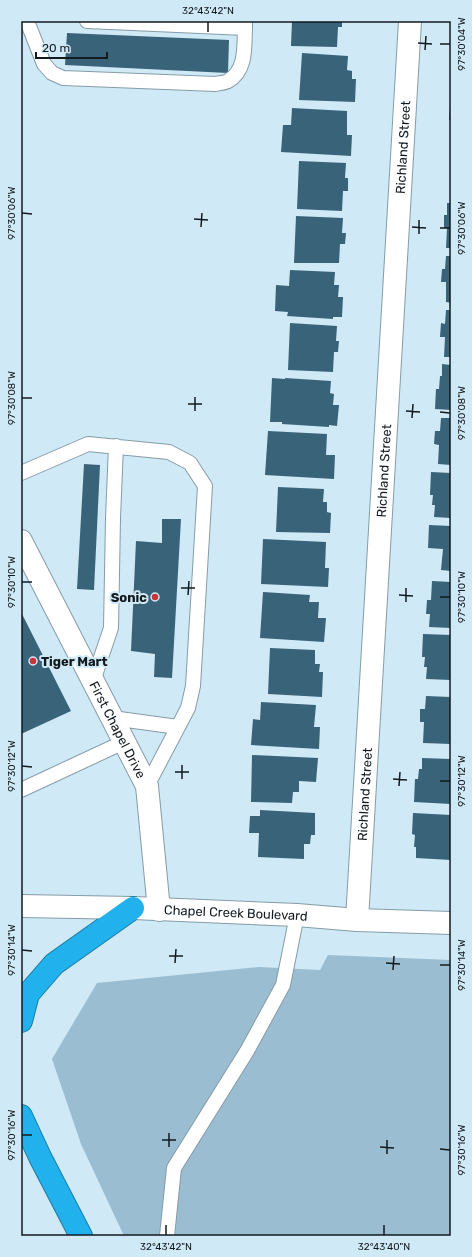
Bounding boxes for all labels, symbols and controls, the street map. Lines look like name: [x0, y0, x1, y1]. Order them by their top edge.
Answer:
text: 32°43'42"N: [182, 5, 234, 17]
text: 97°30'04"W: [456, 17, 468, 71]
scale bar: [36, 34, 107, 60]
text: 20 m: [42, 41, 70, 55]
street label: Richland Street: [392, 100, 413, 195]
text: 97°30'06"W: [6, 186, 18, 240]
text: 97°30'06"W: [456, 201, 468, 255]
text: 97°30'08"W: [6, 371, 18, 425]
text: 97°30'08"W: [456, 386, 468, 440]
street label: Richland Street: [373, 424, 394, 518]
text: 97°30'10"W: [6, 556, 18, 608]
text: 97°30'10"W: [456, 571, 468, 623]
place label: Sonic: [111, 590, 147, 605]
marker: Sonic: [150, 592, 160, 602]
place label: Tiger Mart: [41, 654, 108, 669]
marker: Tiger Mart: [28, 656, 38, 666]
street label: First Chapel Drive: [87, 678, 149, 781]
text: 97°30'12"W: [6, 740, 18, 792]
street label: Richland Street: [354, 747, 375, 841]
text: 97°30'12"W: [456, 755, 468, 807]
street label: Chapel Creek Boulevard: [164, 902, 308, 923]
text: 97°30'14"W: [6, 924, 18, 976]
text: 97°30'14"W: [456, 939, 468, 991]
text: 97°30'16"W: [6, 1109, 18, 1161]
text: 97°30'16"W: [456, 1124, 468, 1176]
text: 32°43'42"N: [140, 1241, 192, 1253]
text: 32°43'40"N: [358, 1241, 410, 1253]

